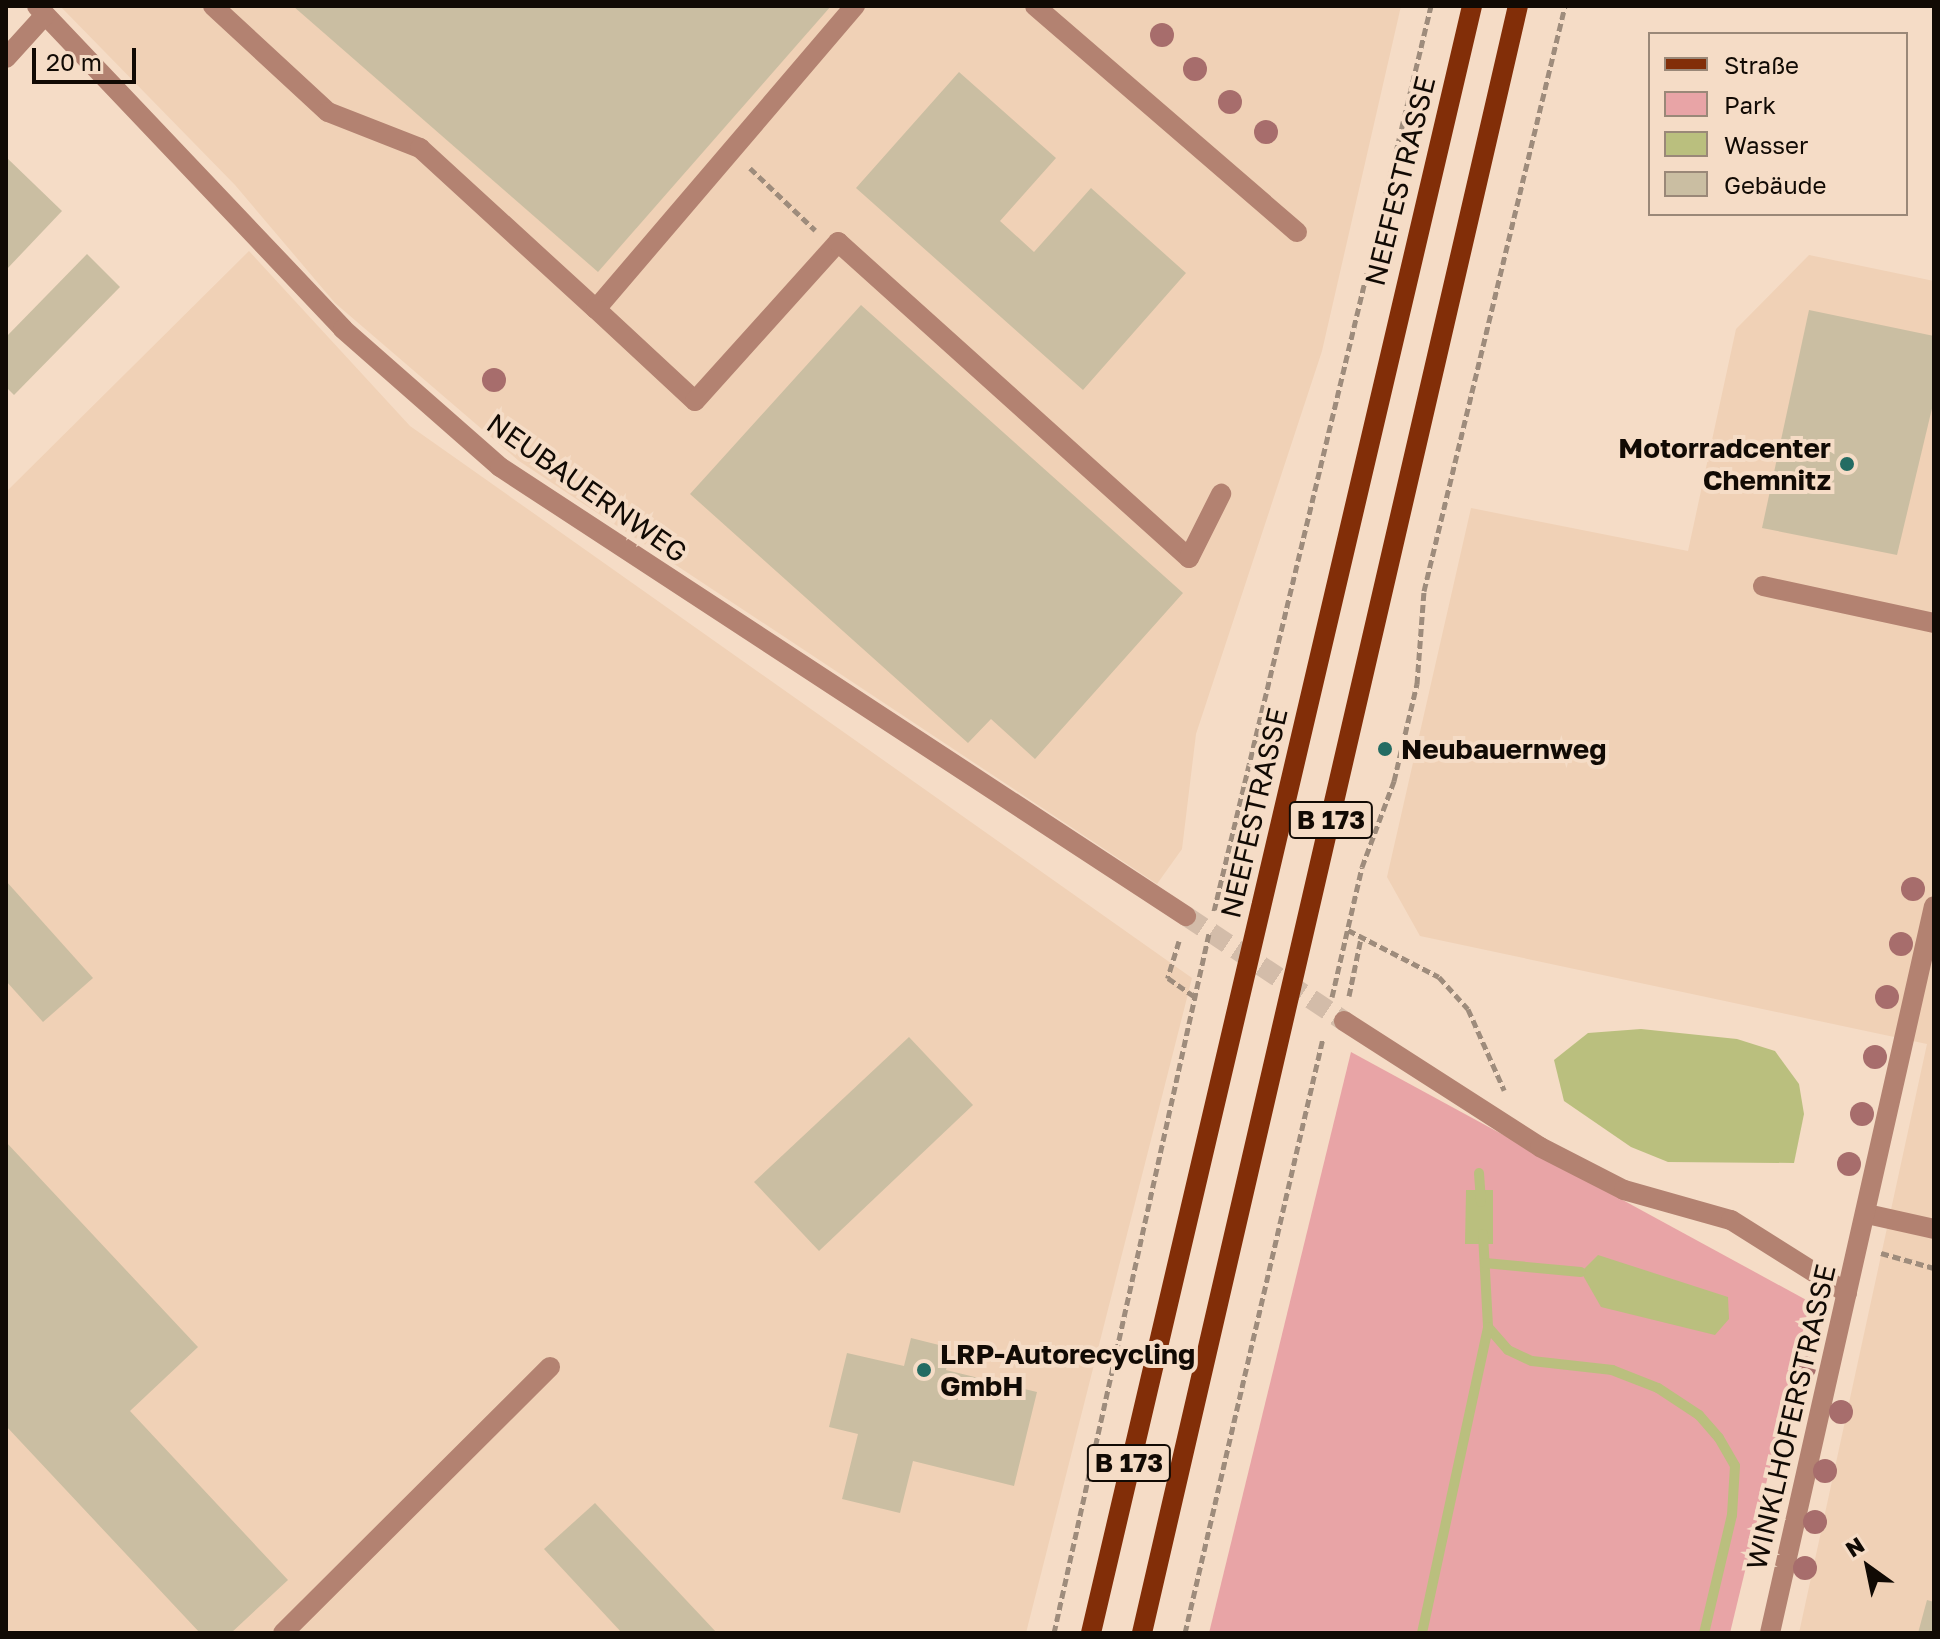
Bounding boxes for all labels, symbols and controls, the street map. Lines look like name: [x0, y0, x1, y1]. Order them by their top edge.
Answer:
scale bar: [36, 32, 140, 82]
legend: [1648, 32, 1908, 216]
text: 20 m: [46, 47, 102, 76]
text: Straße: [1724, 50, 1799, 79]
street label: NEEFESTRASSE: [1358, 73, 1442, 289]
text: Park: [1724, 90, 1776, 119]
text: Wasser: [1724, 130, 1808, 159]
text: Gebäude: [1724, 170, 1826, 199]
street label: NEUBAUERNWEG: [481, 406, 693, 570]
place label: Motorradcenter Chemnitz: [1618, 431, 1831, 497]
marker: Motorradcenter Chemnitz: [1838, 455, 1856, 473]
street label: NEEFESTRASSE: [1213, 705, 1295, 921]
place label: Neubauernweg: [1401, 732, 1607, 766]
marker: Neubauernweg: [1376, 740, 1394, 758]
road number: B 173: [1287, 798, 1375, 842]
street label: WINKLHOFERSTRASSE: [1739, 1261, 1843, 1573]
place label: LRP-Autorecycling GmbH: [940, 1337, 1195, 1403]
marker: LRP-Autorecycling GmbH: [915, 1361, 933, 1379]
road number: B 173: [1085, 1441, 1173, 1485]
north arrow: [1828, 1527, 1908, 1607]
text: N: [1840, 1531, 1869, 1562]

